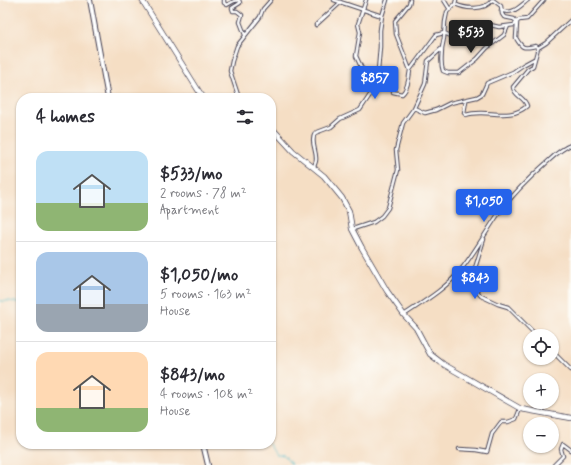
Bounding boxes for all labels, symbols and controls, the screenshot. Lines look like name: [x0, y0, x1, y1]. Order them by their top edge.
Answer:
pin: $533: [447, 20, 495, 54]
text: $533: [458, 24, 484, 41]
pin: $857: [351, 66, 399, 100]
text: $857: [360, 70, 390, 87]
text: 4 homes: [36, 106, 95, 128]
icon: filters: [234, 106, 256, 128]
text: $533/mo: [160, 163, 223, 185]
icon: home: [68, 167, 116, 215]
text: 2 rooms · 78 m²: [160, 185, 247, 202]
pin: $1,050: [451, 189, 517, 223]
text: $1,050: [465, 193, 503, 210]
text: Apartment: [160, 202, 219, 219]
text: $1,050/mo: [160, 264, 238, 286]
pin: $843: [451, 266, 499, 300]
icon: home: [68, 268, 116, 316]
text: $843: [461, 270, 489, 287]
text: 5 rooms · 163 m²: [160, 286, 251, 303]
text: House: [160, 303, 191, 320]
map controls: [523, 329, 559, 453]
button: locate: [523, 329, 559, 365]
text: $843/mo: [160, 364, 225, 386]
icon: home: [68, 368, 116, 416]
button: +: [523, 373, 559, 409]
text: 4 rooms · 108 m²: [160, 386, 253, 403]
text: House: [160, 403, 191, 420]
button: −: [523, 417, 559, 453]

